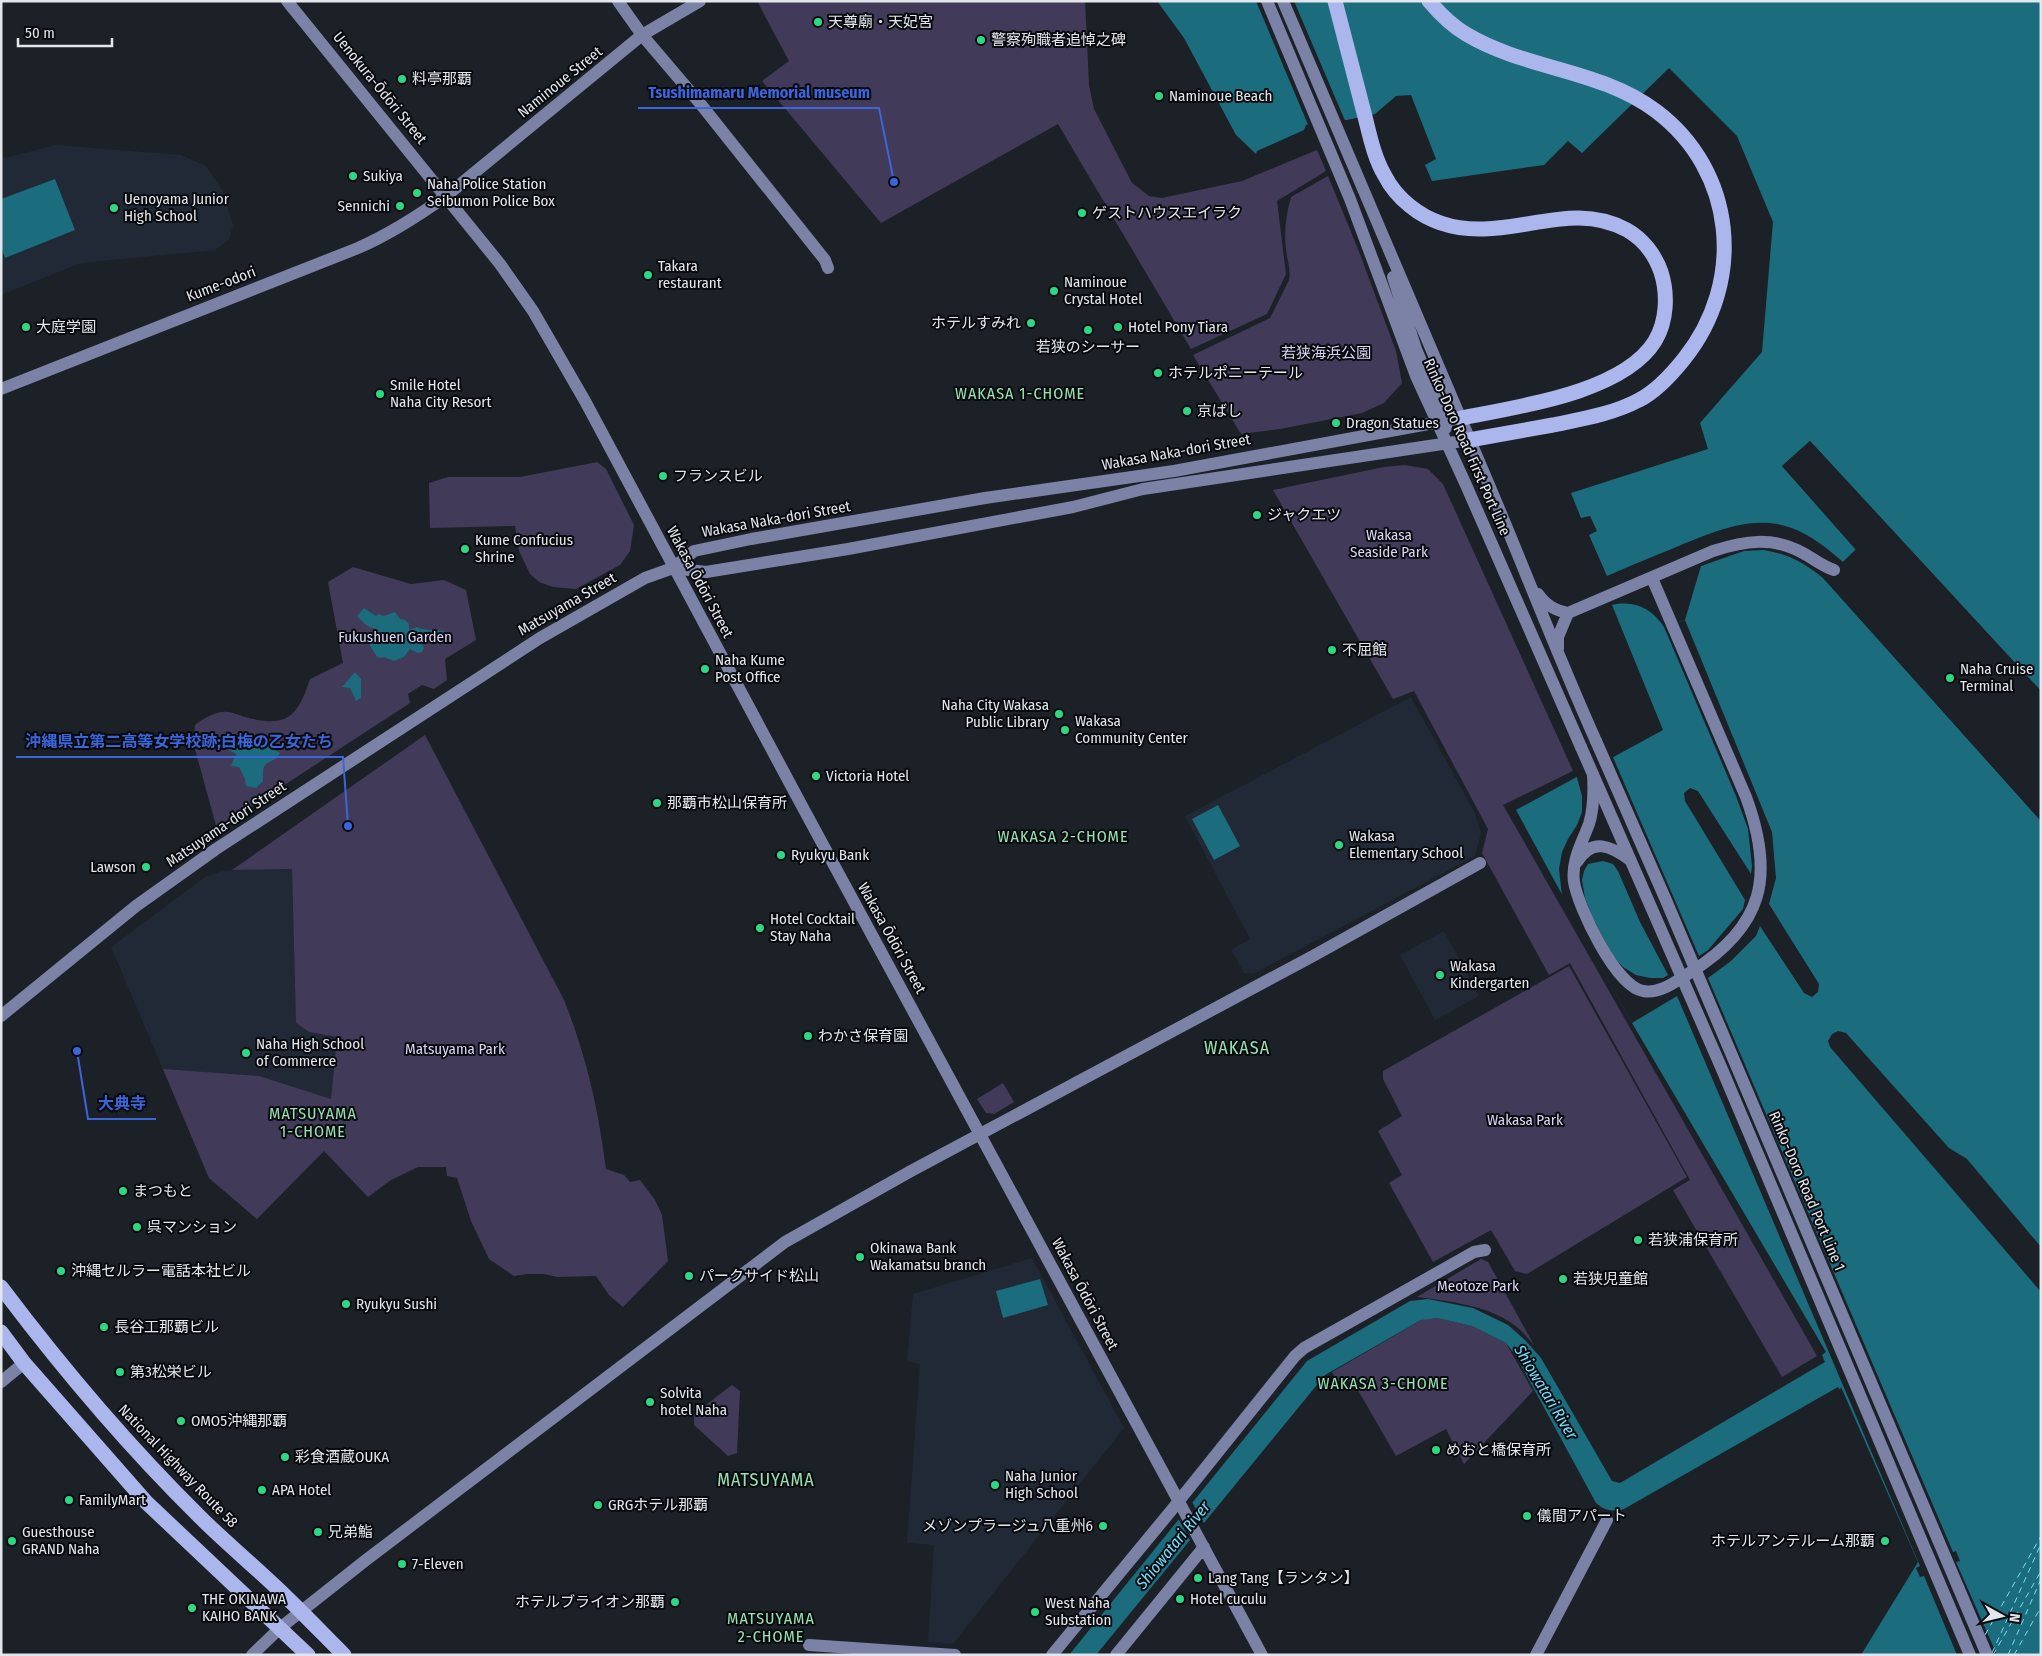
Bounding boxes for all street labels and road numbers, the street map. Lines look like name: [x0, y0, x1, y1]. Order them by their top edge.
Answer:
street label: Uenokura-Ōdōri Street: [329, 28, 431, 148]
street label: Naminoue Street: [514, 42, 606, 121]
street label: Kume-odori: [184, 263, 258, 305]
street label: Rinko-Doro Road First Port Line: [1420, 356, 1514, 538]
street label: Wakasa Naka-dori Street: [1100, 430, 1252, 474]
street label: Wakasa Naka-dori Street: [700, 497, 852, 541]
street label: Wakasa Ōdōri Street: [663, 523, 737, 641]
street label: Matsuyama Street: [515, 569, 619, 639]
street label: Matsuyama-dori Street: [163, 777, 289, 871]
street label: Wakasa Ōdōri Street: [854, 879, 930, 997]
street label: Rinko-Doro Road Port Line 1: [1765, 1108, 1849, 1274]
street label: Wakasa Ōdōri Street: [1048, 1235, 1122, 1353]
street label: National Highway Route 58: [115, 1401, 241, 1531]

